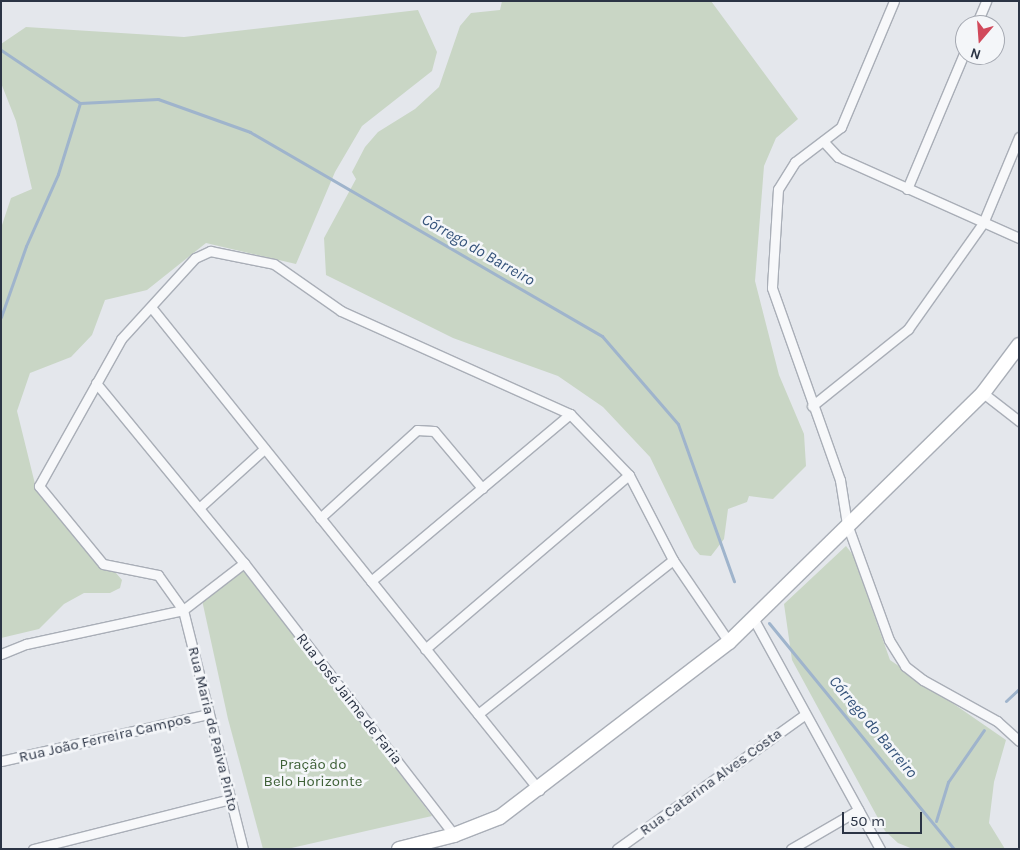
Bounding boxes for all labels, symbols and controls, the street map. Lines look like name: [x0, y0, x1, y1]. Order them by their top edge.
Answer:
north arrow: [955, 15, 1005, 65]
text: N: [968, 44, 983, 63]
water label: Córrego do Barreiro: [418, 210, 538, 290]
street label: Rua José Jaime de Faria: [292, 630, 406, 768]
street label: Rua Maria de Paiva Pinto: [184, 645, 242, 813]
water label: Córrego do Barreiro: [825, 672, 921, 782]
street label: Rua João Ferreira Campos: [17, 709, 193, 767]
street label: Rua Catarina Alves Costa: [637, 724, 785, 840]
park label: Pração do Belo Horizonte: [264, 755, 362, 790]
scale bar: [845, 802, 925, 834]
text: 50 m: [850, 812, 885, 830]

